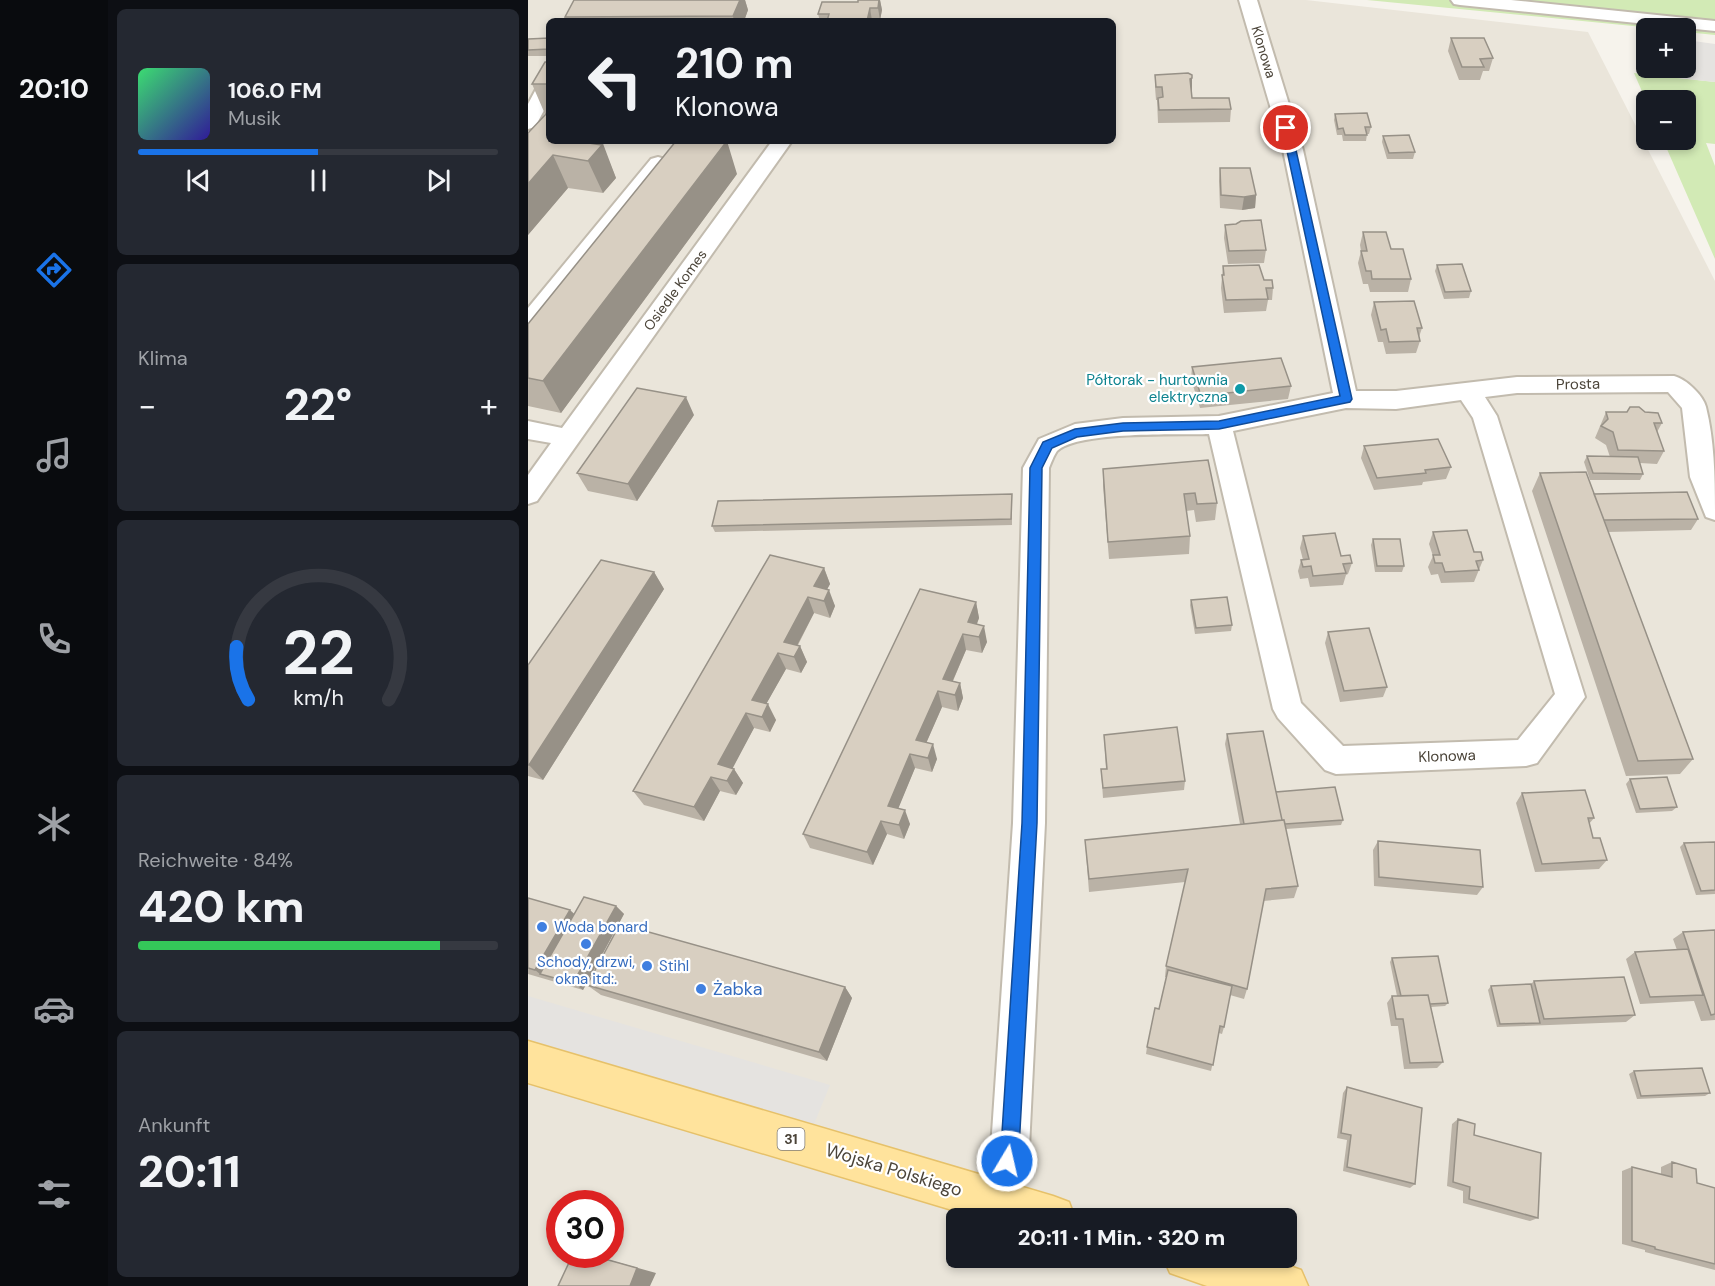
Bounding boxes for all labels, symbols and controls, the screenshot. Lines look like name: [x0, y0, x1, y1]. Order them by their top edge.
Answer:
map controls: [1636, 18, 1696, 150]
button: +: [1636, 18, 1696, 78]
street label: Klonowa: [1248, 24, 1280, 80]
text: 210 m: [675, 36, 793, 91]
icon: left: [576, 42, 654, 120]
text: 20:10: [19, 71, 89, 106]
text: 106.0 FM: [228, 76, 322, 105]
text: Klonowa: [675, 89, 779, 124]
button: −: [1636, 90, 1696, 150]
pin: [1260, 102, 1311, 153]
text: Musik: [228, 105, 281, 131]
icon: arrive: [1269, 111, 1302, 144]
icon: previous: [182, 164, 215, 197]
icon: pause: [302, 164, 335, 197]
icon: next: [422, 164, 455, 197]
street label: Osiedle Komes: [639, 246, 711, 334]
icon: directions: [33, 249, 75, 291]
text: Klima: [138, 345, 188, 371]
place label: Półtorak - hurtownia elektryczna: [1086, 370, 1228, 407]
street label: Prosta: [1556, 374, 1600, 394]
text: 22°: [284, 375, 352, 434]
marker: Półtorak - hurtownia elektryczna: [1233, 382, 1247, 396]
text: −: [138, 384, 156, 427]
text: +: [480, 384, 498, 427]
icon: music: [33, 434, 75, 476]
text: 22: [282, 612, 354, 693]
icon: phone: [33, 618, 75, 660]
text: km/h: [293, 684, 343, 712]
street label: Klonowa: [1418, 745, 1476, 767]
icon: climate: [33, 803, 75, 845]
text: Reichweite · 84%: [138, 847, 293, 873]
text: 420 km: [138, 877, 304, 936]
place label: Woda bonard: [554, 917, 648, 937]
marker: Woda bonard: [535, 920, 549, 934]
marker: Schody, drzwi, okna itd:.: [579, 937, 593, 951]
place label: Schody, drzwi, okna itd:.: [537, 952, 635, 989]
place label: Stihl: [659, 956, 689, 976]
marker: Stihl: [640, 959, 654, 973]
place label: Żabka: [713, 977, 763, 1001]
marker: Żabka: [694, 982, 708, 996]
icon: car: [33, 988, 75, 1030]
text: Ankunft: [138, 1112, 210, 1138]
road number: 31: [778, 1128, 804, 1150]
position arrow: [975, 1129, 1039, 1193]
street label: Wojska Polskiego: [823, 1138, 965, 1202]
text: 20:11: [138, 1142, 241, 1201]
icon: filters: [33, 1173, 75, 1215]
speed limit sign: 30: [546, 1190, 624, 1268]
text: 20:11 · 1 Min. · 320 m: [1018, 1223, 1225, 1252]

